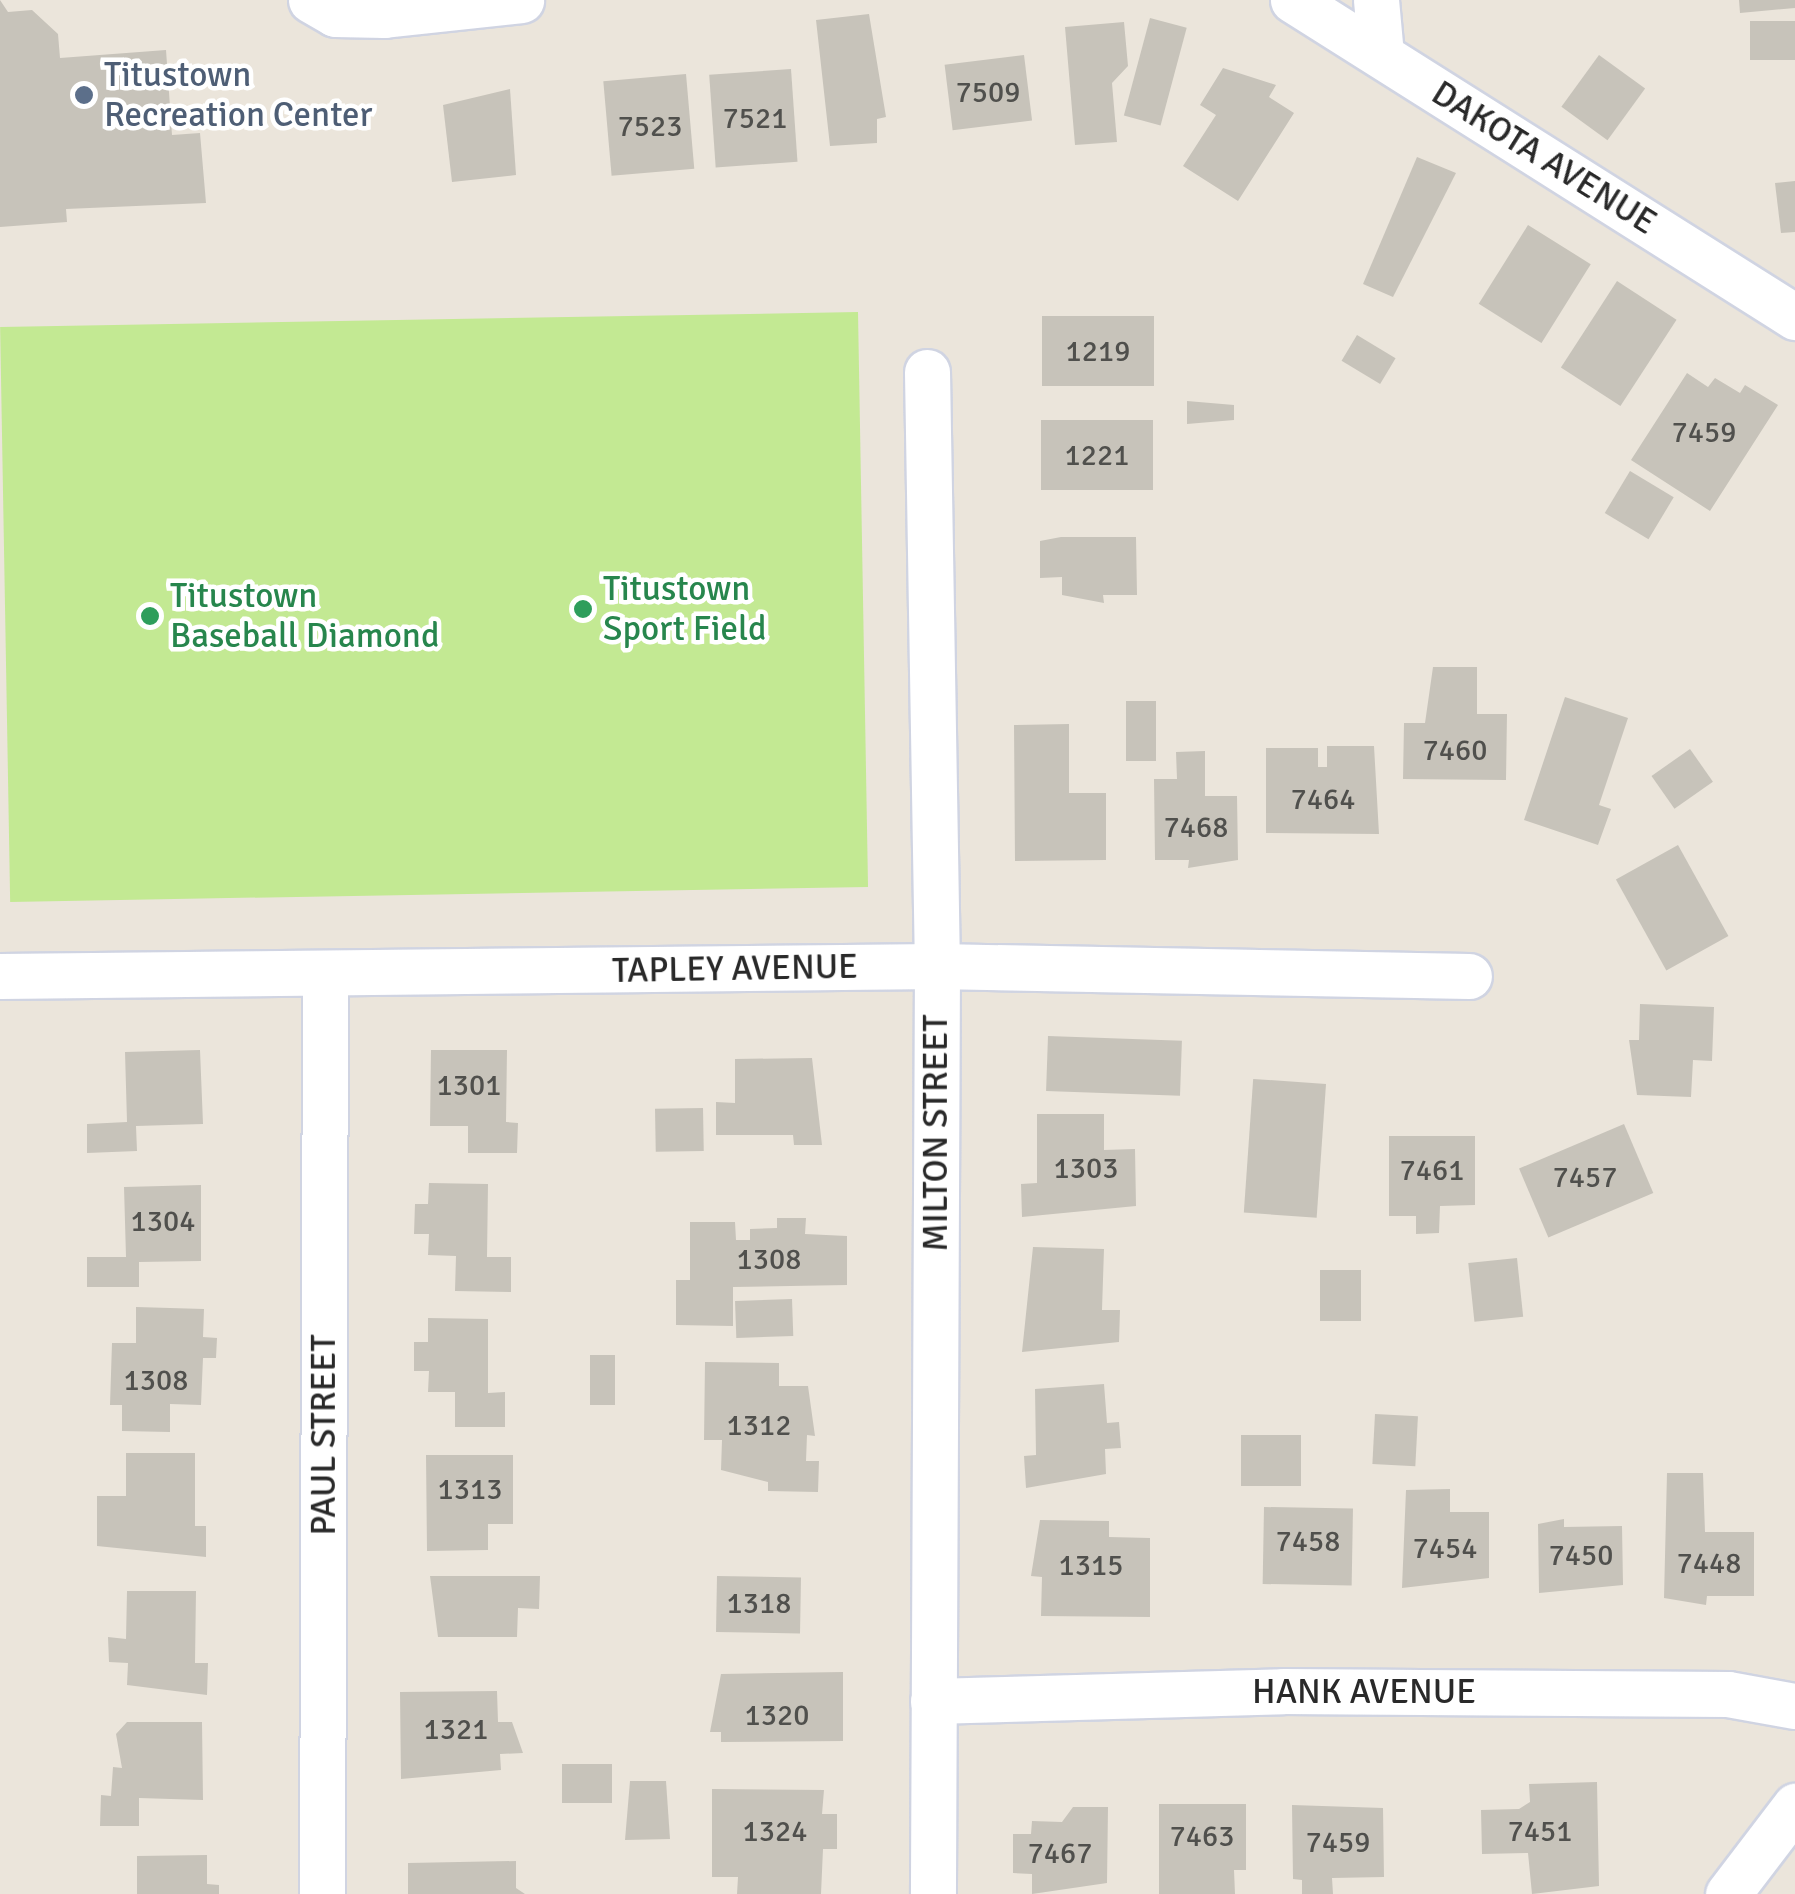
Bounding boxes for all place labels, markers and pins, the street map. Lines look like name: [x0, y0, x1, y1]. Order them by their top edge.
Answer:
place label: Titustown Recreation Center: [104, 54, 372, 136]
marker: Titustown Recreation Center: [73, 84, 95, 106]
place label: Titustown Sport Field: [603, 568, 767, 650]
place label: Titustown Baseball Diamond: [170, 575, 439, 657]
marker: Titustown Sport Field: [572, 598, 594, 620]
marker: Titustown Baseball Diamond: [139, 605, 161, 627]

